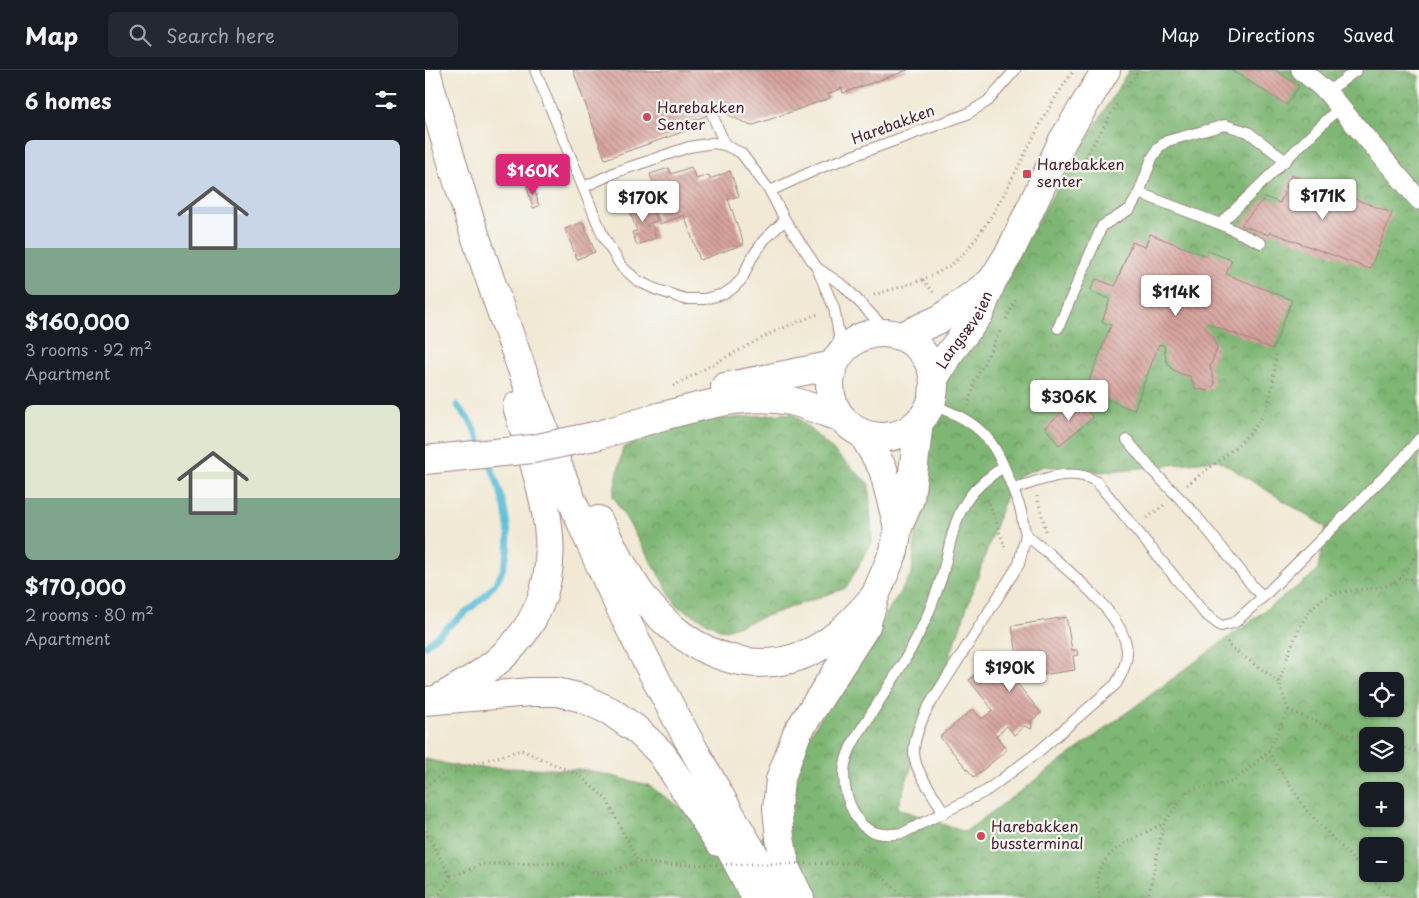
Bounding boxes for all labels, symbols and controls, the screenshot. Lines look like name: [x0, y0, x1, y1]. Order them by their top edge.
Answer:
search box: [108, 12, 458, 57]
text: Map: [25, 17, 78, 53]
icon: search: [126, 21, 154, 49]
text: Search here: [166, 21, 275, 49]
text: Map: [1161, 21, 1199, 48]
text: Directions: [1227, 21, 1315, 48]
text: Saved: [1343, 21, 1394, 48]
text: 6 homes: [25, 84, 111, 116]
icon: filters: [372, 86, 400, 114]
place label: Harebakken Senter: [657, 95, 744, 135]
street label: Harebakken: [847, 98, 938, 149]
marker: Harebakken Senter: [641, 111, 653, 123]
place label: Harebakken senter: [1037, 152, 1124, 192]
pin: $160K: [498, 154, 568, 196]
text: $160K: [507, 158, 559, 182]
marker: Harebakken senter: [1021, 168, 1033, 180]
icon: home: [168, 173, 258, 263]
pin: $171K: [1288, 178, 1358, 221]
pin: $170K: [608, 180, 678, 223]
text: $171K: [1300, 183, 1346, 207]
text: $170K: [618, 185, 668, 209]
pin: $114K: [1141, 274, 1211, 317]
text: $114K: [1152, 279, 1200, 303]
street label: Langsæveien: [929, 287, 997, 373]
text: $160,000: [25, 305, 129, 337]
text: 3 rooms · 92 m²: [25, 337, 152, 361]
text: Apartment: [25, 361, 110, 385]
pin: $306K: [1034, 380, 1104, 422]
text: $306K: [1041, 384, 1097, 408]
icon: home: [168, 438, 258, 528]
text: $170,000: [25, 570, 126, 602]
text: 2 rooms · 80 m²: [25, 602, 154, 626]
text: Apartment: [25, 626, 110, 650]
pin: $190K: [975, 650, 1045, 693]
text: $190K: [985, 655, 1035, 679]
map controls: [1359, 672, 1404, 882]
button: locate: [1359, 672, 1404, 717]
button: layers: [1359, 727, 1404, 772]
button: +: [1359, 782, 1404, 827]
place label: Harebakken bussterminal: [991, 814, 1083, 854]
marker: Harebakken bussterminal: [975, 830, 987, 842]
button: −: [1359, 837, 1404, 882]

